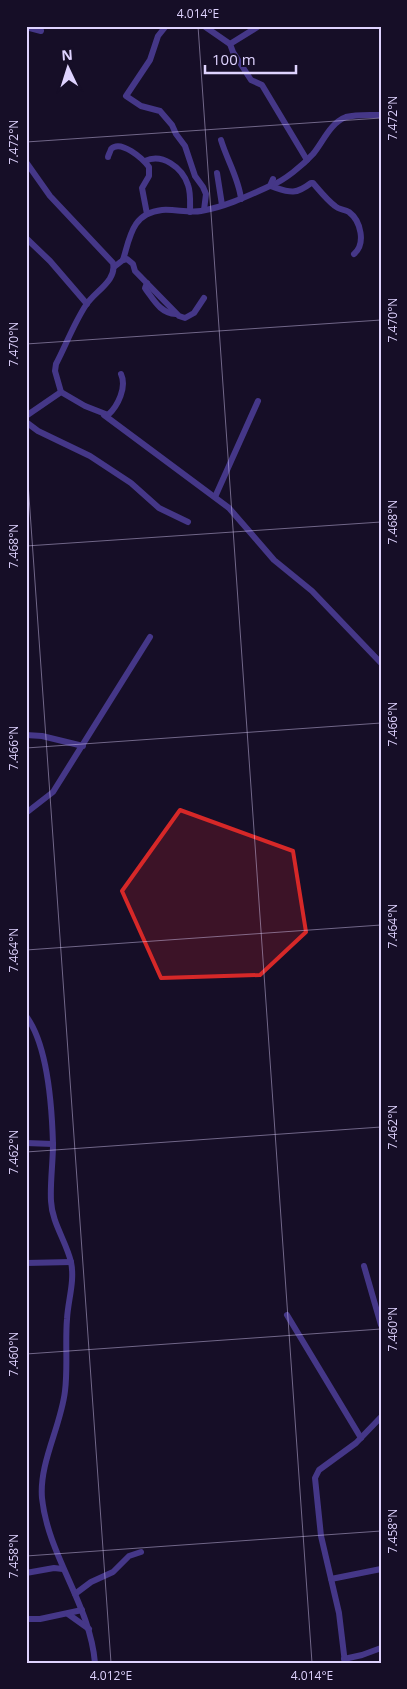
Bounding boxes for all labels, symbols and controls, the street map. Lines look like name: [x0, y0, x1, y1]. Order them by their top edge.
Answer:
text: 4.014°E: [177, 5, 219, 22]
north arrow: [42, 42, 92, 92]
scale bar: [205, 42, 296, 74]
text: N: [61, 45, 73, 64]
text: 100 m: [212, 49, 256, 69]
text: 7.472°N: [384, 96, 401, 140]
text: 7.472°N: [5, 120, 22, 164]
text: 7.470°N: [384, 298, 401, 342]
text: 7.470°N: [5, 322, 22, 366]
text: 7.468°N: [384, 500, 401, 544]
text: 7.468°N: [5, 524, 22, 568]
text: 7.466°N: [384, 702, 401, 746]
text: 7.466°N: [5, 726, 22, 770]
text: 7.464°N: [384, 904, 401, 948]
text: 7.464°N: [5, 928, 22, 972]
text: 7.462°N: [384, 1105, 401, 1149]
text: 7.462°N: [5, 1130, 22, 1174]
text: 7.460°N: [384, 1307, 401, 1351]
text: 7.460°N: [5, 1332, 22, 1376]
text: 7.458°N: [384, 1509, 401, 1553]
text: 7.458°N: [5, 1534, 22, 1578]
text: 4.012°E: [90, 1667, 132, 1684]
text: 4.014°E: [291, 1667, 333, 1684]

